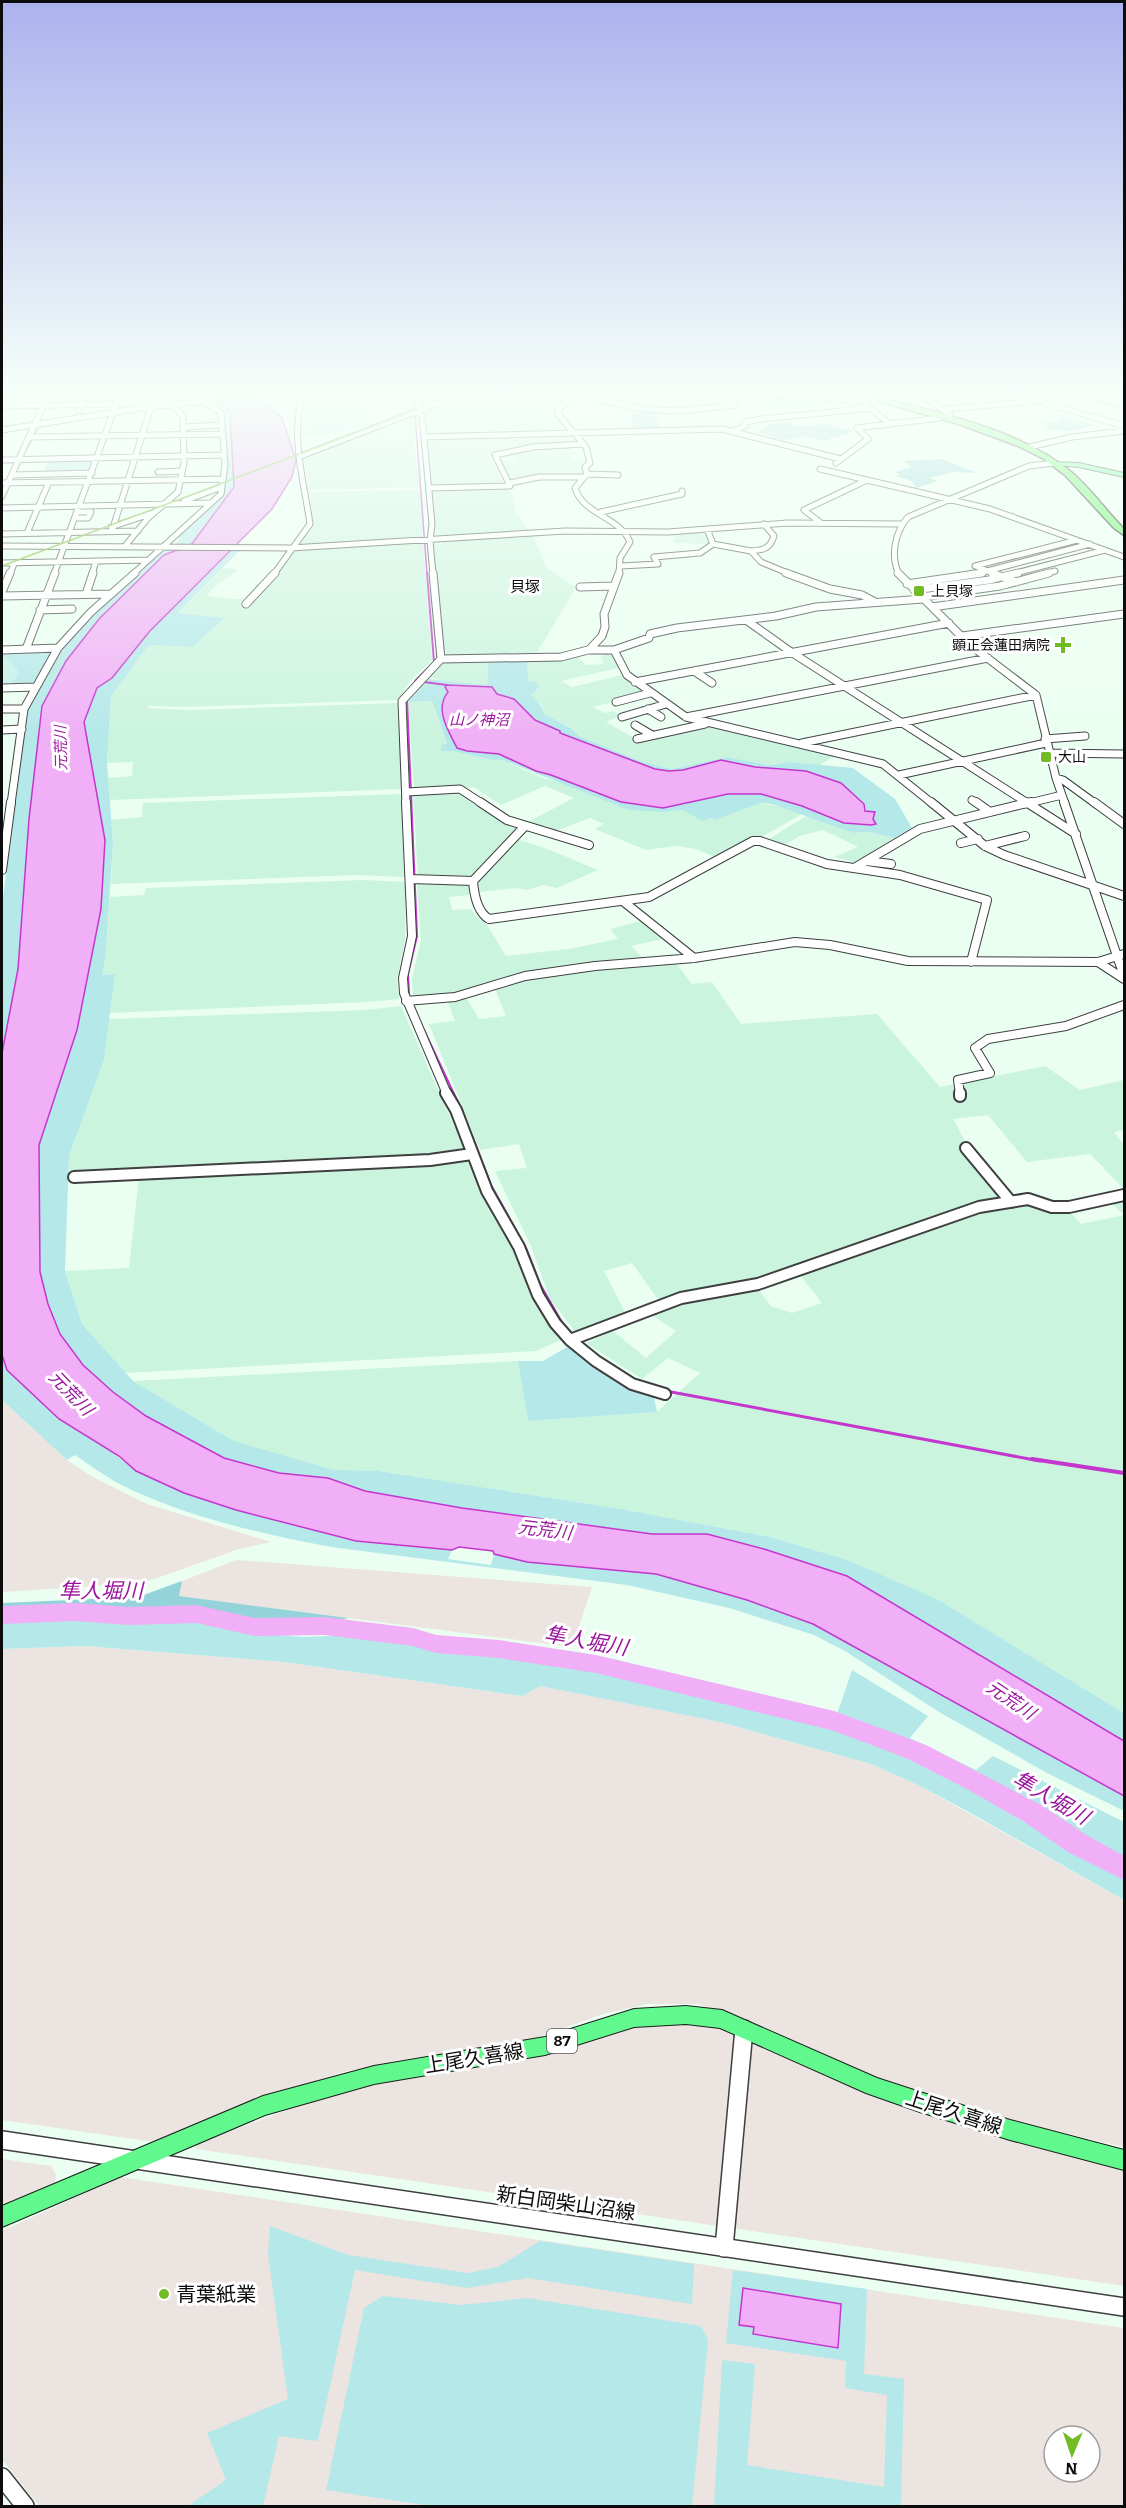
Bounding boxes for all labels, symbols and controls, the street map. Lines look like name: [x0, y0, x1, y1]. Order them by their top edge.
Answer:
district label: 貝塚: [510, 578, 540, 596]
place label: 上貝塚: [931, 583, 973, 600]
marker: 上貝塚: [912, 584, 926, 598]
marker: 顕正会蓮田病院: [1054, 636, 1072, 654]
place label: 顕正会蓮田病院: [952, 637, 1050, 654]
water label: 山ノ神沼: [449, 711, 511, 729]
water label: 元荒川: [52, 723, 70, 771]
place label: 大山: [1058, 749, 1086, 766]
marker: 大山: [1039, 750, 1053, 764]
water label: 元荒川: [44, 1366, 99, 1422]
water label: 元荒川: [517, 1516, 575, 1544]
water label: 隼人堀川: [59, 1578, 145, 1604]
water label: 隼人堀川: [542, 1621, 632, 1661]
water label: 元荒川: [982, 1676, 1041, 1725]
water label: 隼人堀川: [1008, 1766, 1096, 1831]
road number: 87: [547, 2029, 577, 2053]
street label: 上尾久喜線: [423, 2038, 525, 2078]
street label: 上尾久喜線: [903, 2085, 1005, 2139]
street label: 新白岡柴山沼線: [495, 2181, 637, 2225]
place label: 青葉紙業: [176, 2282, 256, 2306]
marker: 青葉紙業: [157, 2287, 171, 2301]
north arrow: [1042, 2424, 1102, 2484]
text: N: [1065, 2459, 1078, 2478]

